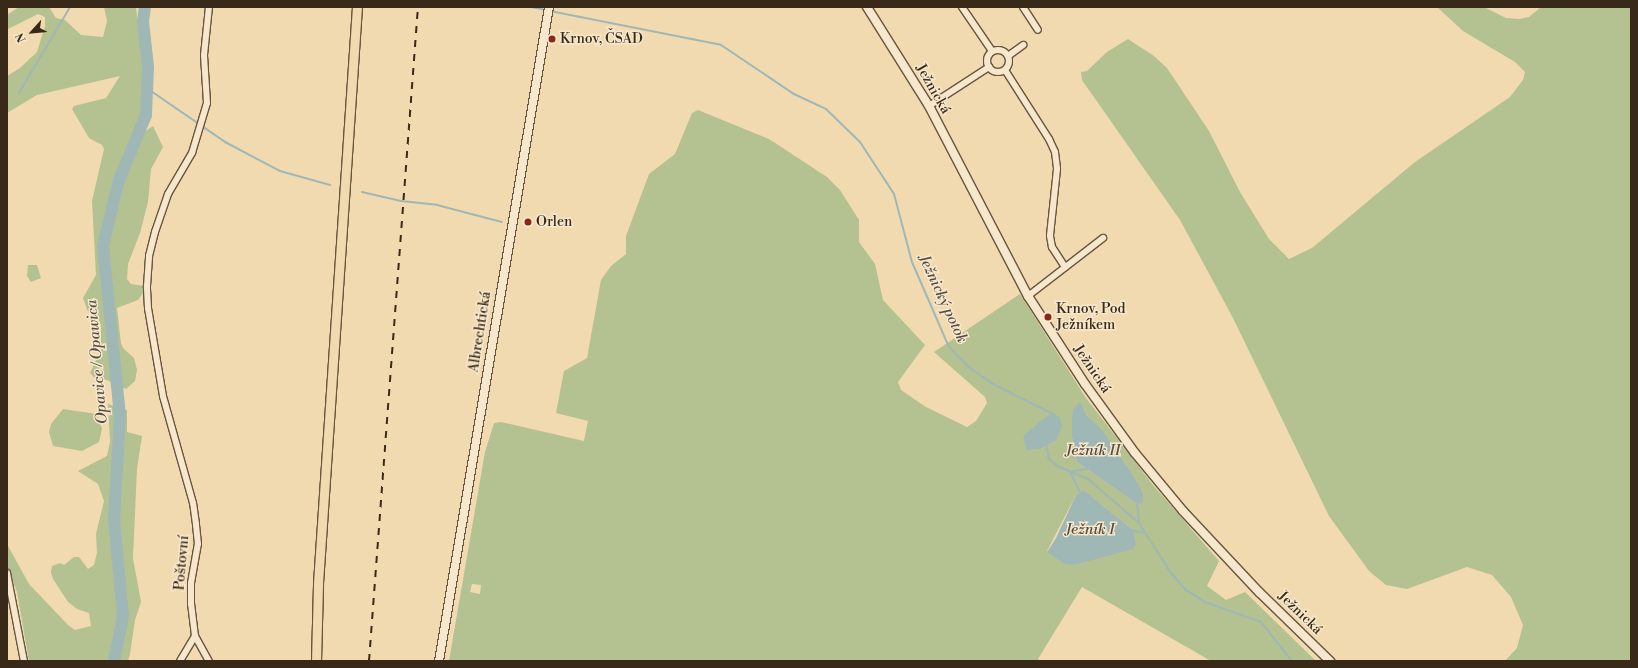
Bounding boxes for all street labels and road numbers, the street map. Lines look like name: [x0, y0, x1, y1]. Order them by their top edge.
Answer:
street label: Ježnická: [912, 61, 954, 117]
street label: Albrechtická: [465, 290, 495, 374]
street label: Ježnická: [1070, 342, 1114, 396]
street label: Poštovní: [171, 535, 193, 591]
street label: Ježnická: [1275, 588, 1325, 638]

